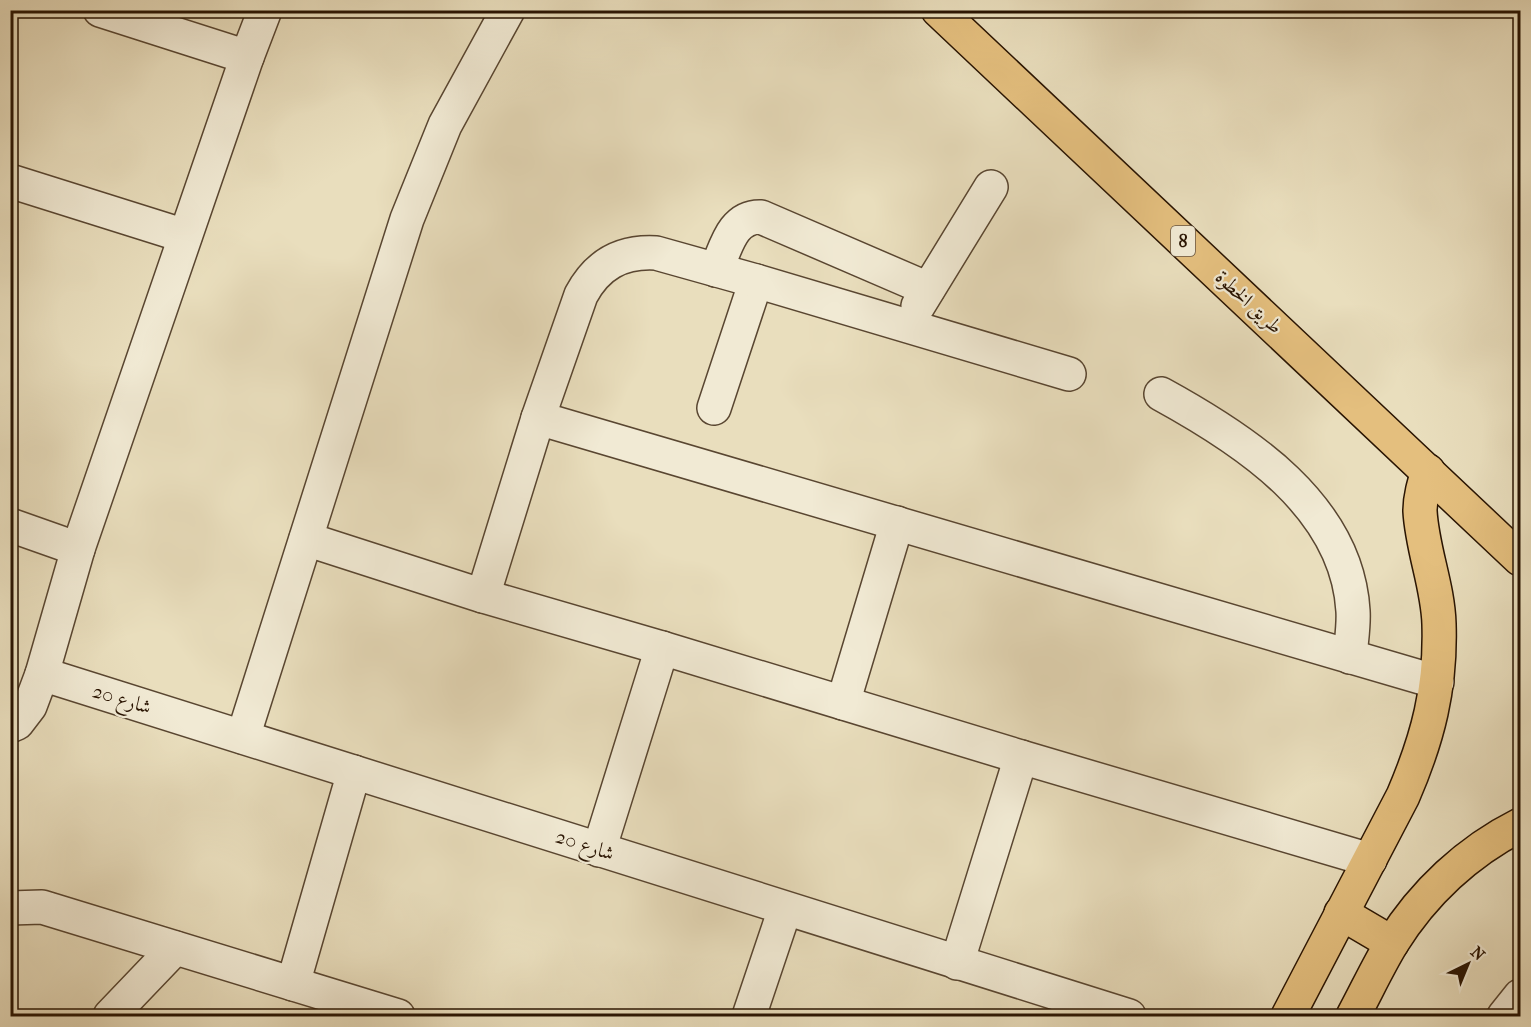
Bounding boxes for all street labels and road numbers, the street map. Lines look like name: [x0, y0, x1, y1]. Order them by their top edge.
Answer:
road number: 8: [1171, 226, 1195, 256]
street label: طريق الخطوة: [1210, 265, 1287, 339]
street label: شارع 20: [88, 679, 154, 725]
street label: شارع 20: [551, 825, 617, 871]

